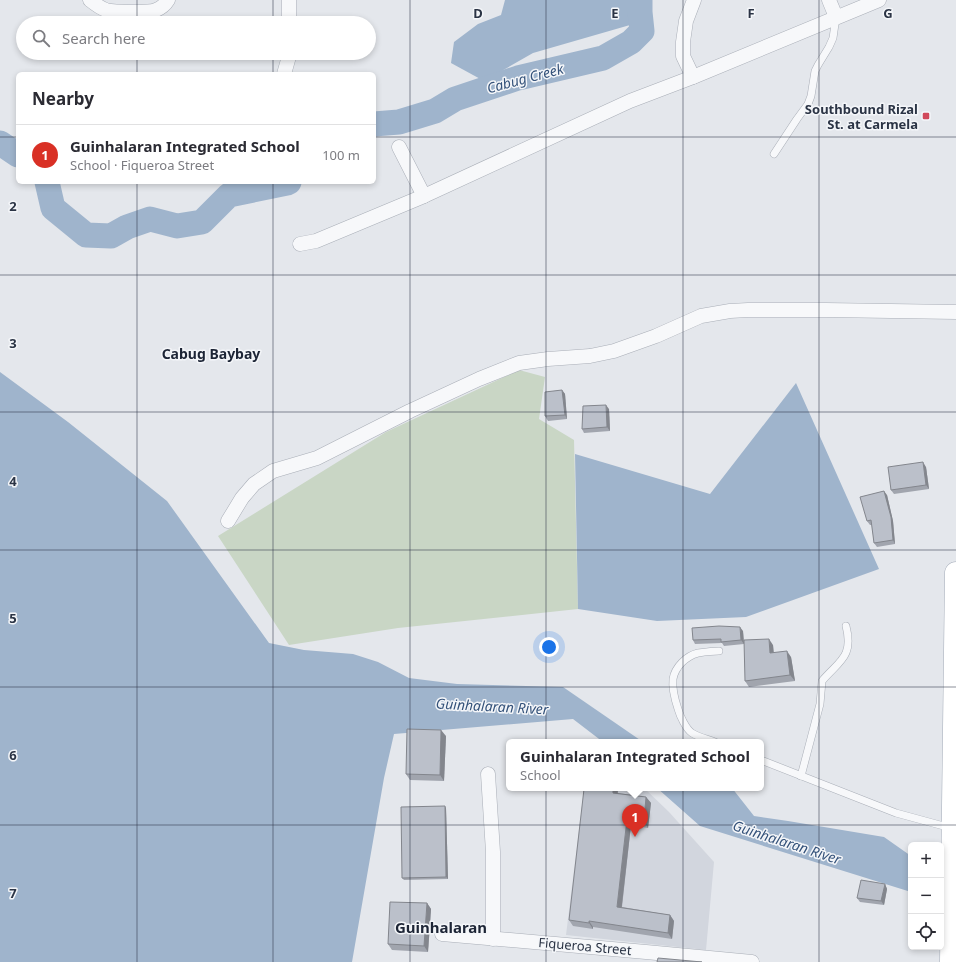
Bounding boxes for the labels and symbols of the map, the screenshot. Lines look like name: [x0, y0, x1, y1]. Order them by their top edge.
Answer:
text: D: [473, 4, 483, 22]
text: E: [611, 4, 619, 22]
text: F: [747, 4, 755, 22]
text: G: [883, 4, 893, 22]
water label: Cabug Creek: [485, 58, 566, 97]
place label: Southbound Rizal St. at Carmela: [805, 100, 918, 133]
marker: Southbound Rizal St. at Carmela: [921, 111, 931, 121]
text: 2: [9, 197, 17, 215]
text: 3: [9, 334, 17, 352]
district label: Cabug Baybay: [162, 344, 260, 363]
text: 4: [9, 472, 17, 490]
text: 5: [9, 609, 17, 627]
your location: [539, 637, 559, 657]
water label: Guinhalaran River: [435, 694, 549, 718]
text: 6: [9, 746, 17, 764]
pin: 1: [622, 804, 648, 837]
water label: Guinhalaran River: [730, 816, 844, 869]
text: 7: [9, 884, 17, 902]
district label: Guinhalaran: [395, 917, 487, 937]
street label: Fiqueroa Street: [538, 933, 633, 959]

